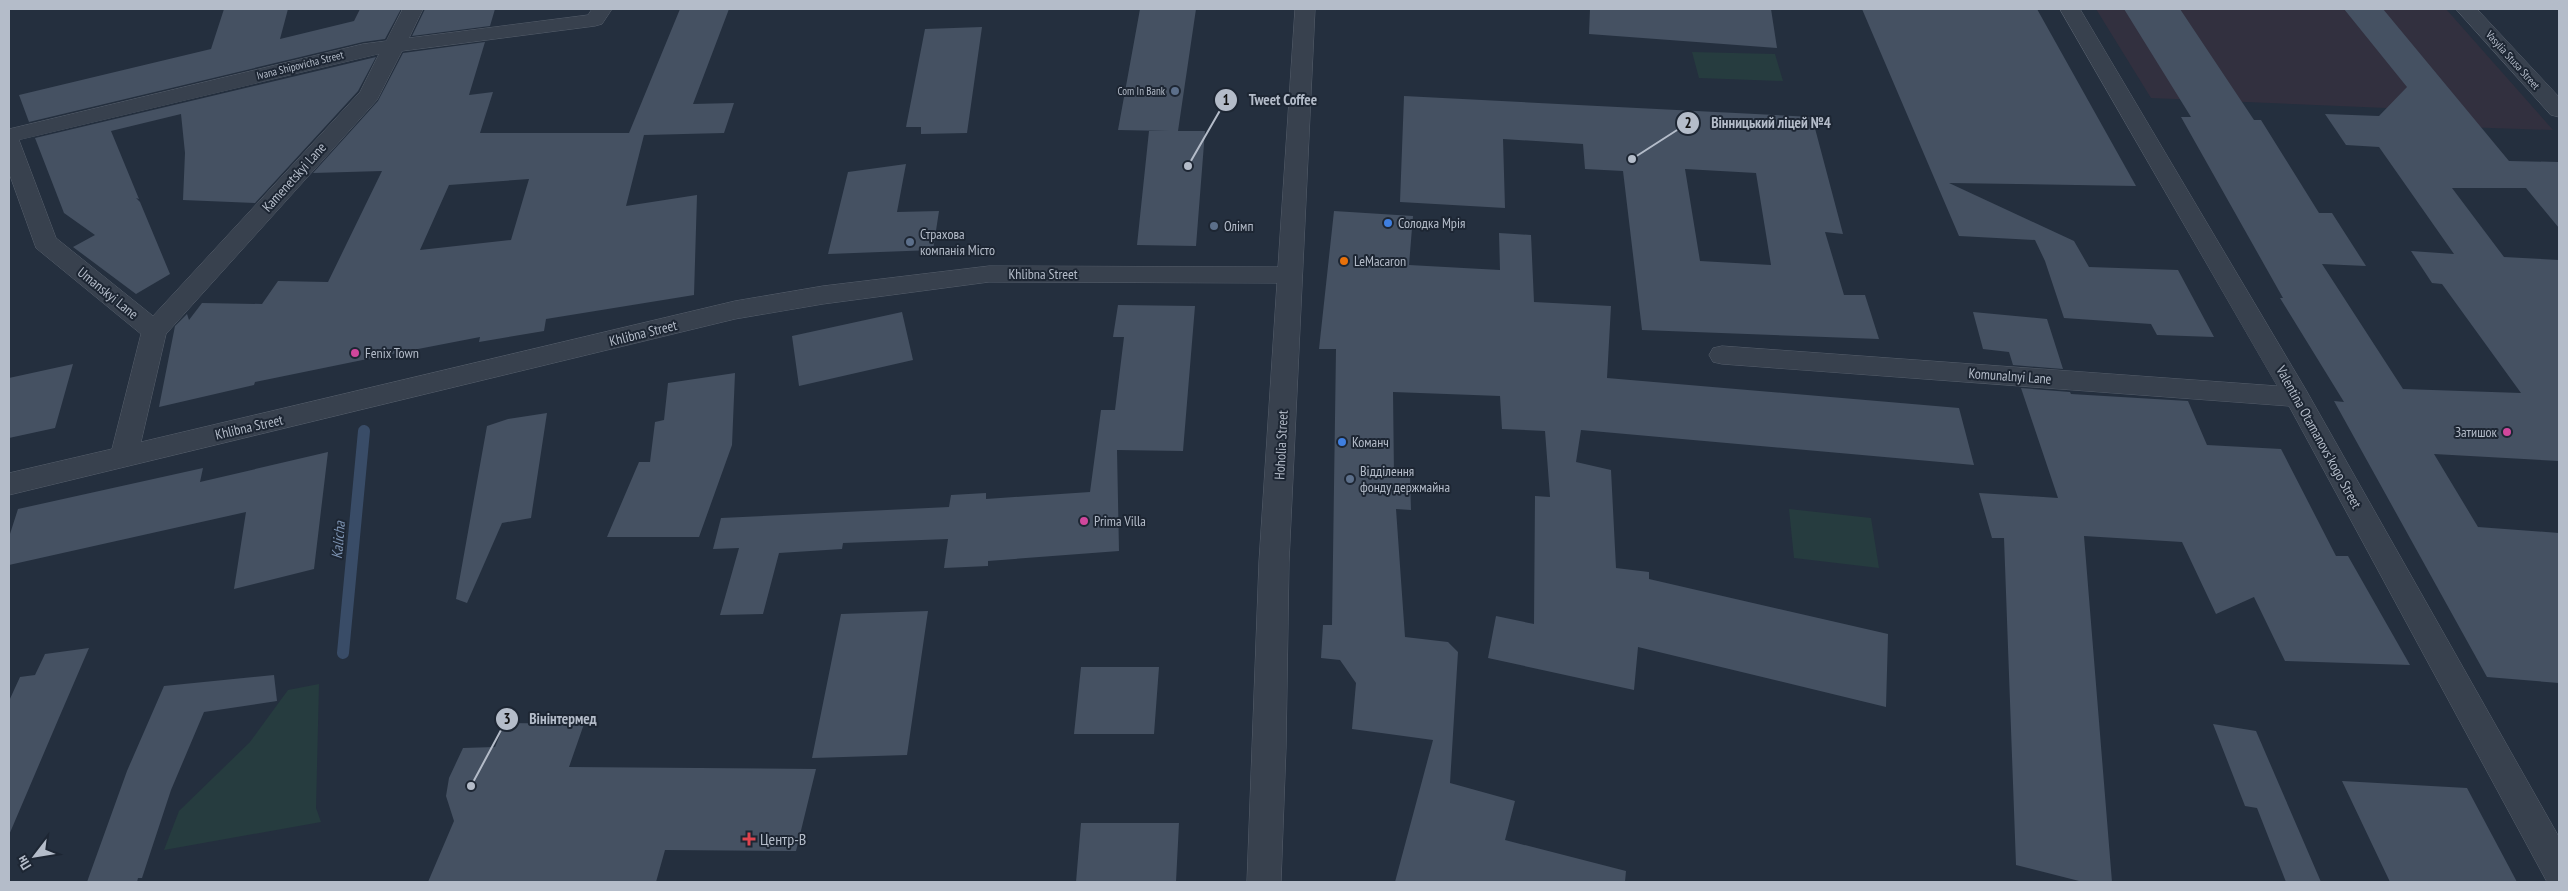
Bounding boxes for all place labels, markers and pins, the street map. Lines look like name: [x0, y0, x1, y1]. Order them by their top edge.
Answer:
place label: Com In Bank: [1118, 84, 1166, 98]
marker: Com In Bank: [1169, 85, 1181, 97]
callout: Tweet Coffee: [1214, 85, 1327, 115]
callout: Вінницький ліцей №4: [1676, 108, 1841, 138]
place label: Солодка Мрія: [1398, 214, 1465, 232]
place label: Олімп: [1224, 217, 1253, 235]
marker: Солодка Мрія: [1382, 217, 1394, 229]
marker: Олімп: [1208, 220, 1220, 232]
place label: Страхова компанія Місто: [920, 225, 995, 259]
marker: Страхова компанія Місто: [904, 236, 916, 248]
place label: LeMacaron: [1354, 252, 1406, 270]
marker: LeMacaron: [1338, 255, 1350, 267]
place label: Fenix Town: [365, 344, 419, 362]
marker: Fenix Town: [349, 347, 361, 359]
place label: Затишок: [2455, 423, 2498, 441]
marker: Затишок: [2501, 426, 2513, 438]
place label: Команч: [1352, 433, 1389, 451]
marker: Команч: [1336, 436, 1348, 448]
place label: Відділення фонду держмайна: [1360, 462, 1450, 496]
marker: Відділення фонду держмайна: [1344, 473, 1356, 485]
place label: Prima Villa: [1094, 512, 1146, 530]
marker: Prima Villa: [1078, 515, 1090, 527]
callout: Вінінтермед: [494, 704, 607, 734]
place label: Центр-В: [760, 829, 806, 849]
marker: Центр-В: [742, 832, 756, 846]

